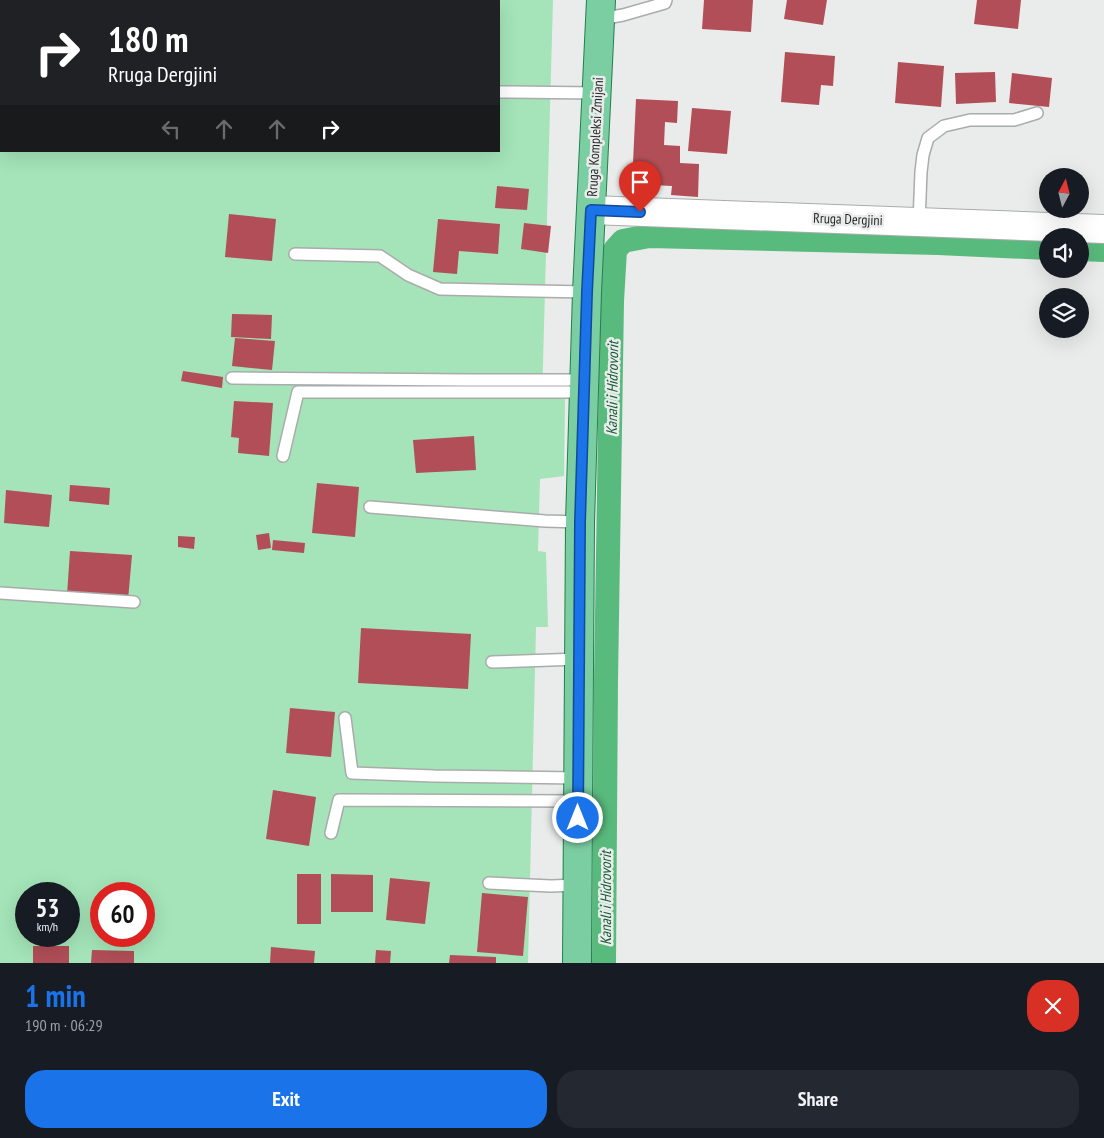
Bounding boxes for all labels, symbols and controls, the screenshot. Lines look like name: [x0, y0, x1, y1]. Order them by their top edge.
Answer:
text: 180 m: [108, 16, 189, 62]
icon: right: [25, 20, 90, 85]
text: Rruga Dergjini: [108, 60, 217, 88]
street label: Rruga Kompleksi Zmijani: [583, 77, 607, 197]
icon: left: [157, 115, 185, 143]
icon: ahead: [210, 115, 238, 143]
icon: ahead: [263, 115, 291, 143]
icon: right: [316, 115, 344, 143]
pin: [619, 161, 661, 212]
icon: arrive: [626, 168, 654, 196]
north arrow: [1039, 168, 1089, 218]
map controls: [1039, 168, 1089, 338]
street label: Rruga Dergjini: [813, 209, 883, 229]
button: sound: [1039, 228, 1089, 278]
button: layers: [1039, 288, 1089, 338]
water label: Kanali i Hidrovorit: [602, 339, 622, 435]
position arrow: [551, 791, 603, 843]
water label: Kanali i Hidrovorit: [596, 849, 615, 945]
speed limit sign: 60: [90, 882, 155, 947]
text: 53: [36, 892, 59, 924]
text: km/h: [37, 919, 58, 934]
text: 1 min: [25, 976, 86, 1015]
button: close: [1027, 980, 1079, 1032]
text: 190 m · 06:29: [25, 1015, 103, 1035]
button: Exit: [25, 1070, 547, 1128]
button: Share: [557, 1070, 1079, 1128]

